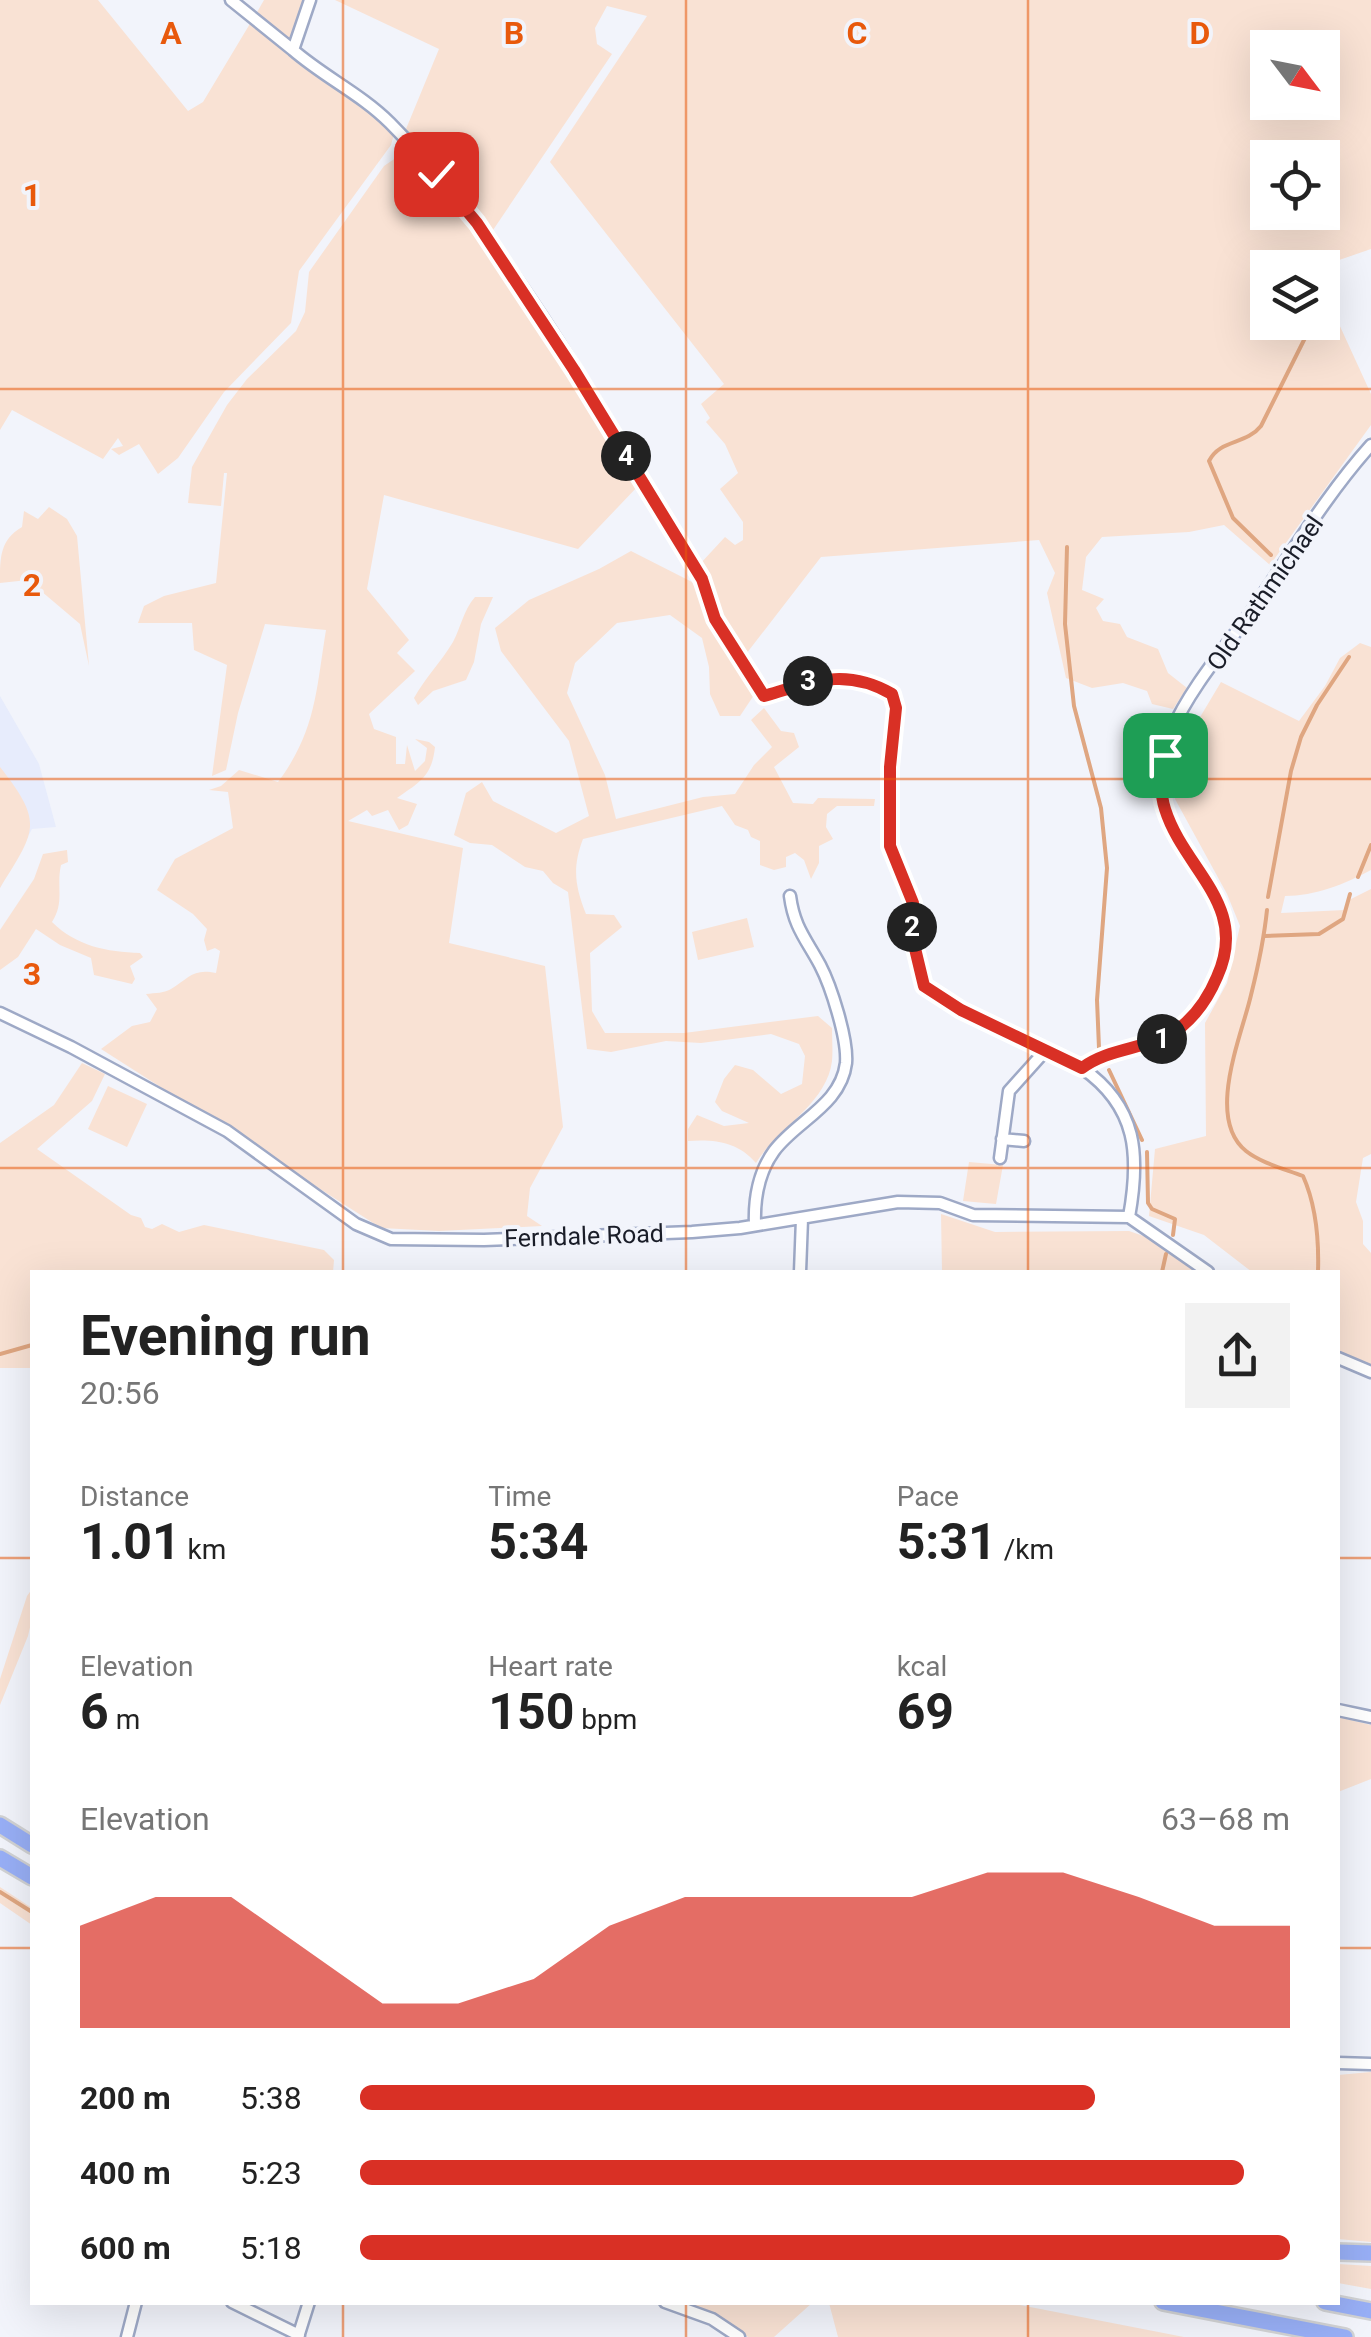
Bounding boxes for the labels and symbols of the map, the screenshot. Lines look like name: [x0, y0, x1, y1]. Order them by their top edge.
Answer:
text: A: [160, 14, 182, 52]
text: B: [504, 14, 524, 52]
text: C: [847, 14, 867, 52]
text: D: [1190, 14, 1210, 52]
north arrow: [1250, 30, 1340, 120]
pin: [394, 132, 479, 217]
text: 1: [23, 176, 41, 214]
pin: 4: [601, 431, 651, 481]
street label: Old Rathmichael: [1201, 510, 1329, 676]
text: 2: [23, 566, 41, 604]
pin: 3: [783, 656, 833, 706]
pin: [1123, 713, 1208, 798]
pin: 2: [887, 902, 937, 952]
text: 3: [23, 955, 41, 993]
pin: 1: [1137, 1014, 1187, 1064]
street label: Ferndale Road: [504, 1219, 664, 1253]

